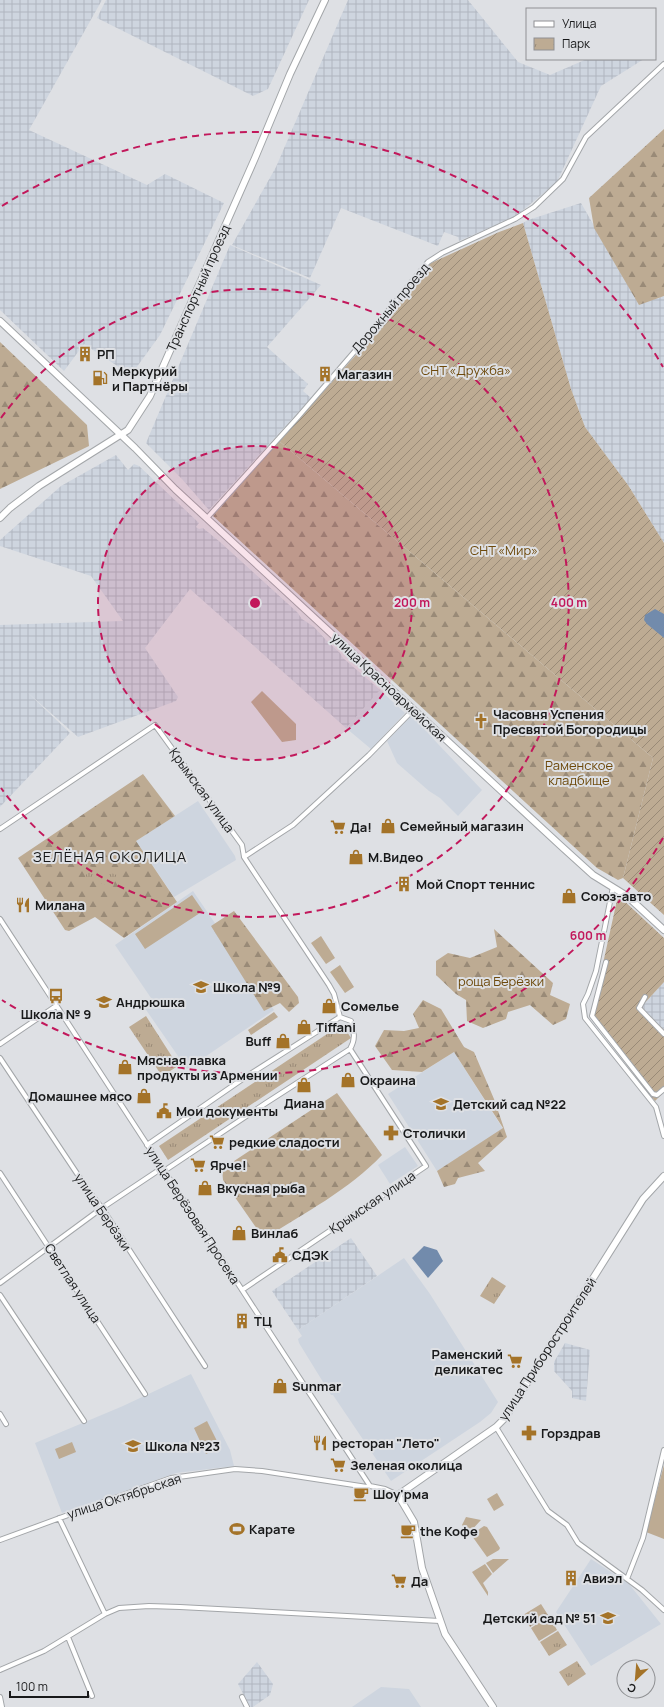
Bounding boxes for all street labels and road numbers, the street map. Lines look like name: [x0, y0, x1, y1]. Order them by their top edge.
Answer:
street label: Транспортный проезд: [162, 222, 234, 354]
street label: Дорожный проезд: [347, 259, 433, 357]
street label: улица Красноармейская: [327, 629, 451, 745]
street label: Крымская улица: [165, 744, 239, 836]
street label: улица Берёзовая Просека: [142, 1143, 244, 1287]
street label: Крымская улица: [325, 1166, 419, 1238]
street label: улица Берёзки: [70, 1170, 136, 1254]
street label: Светлая улица: [41, 1240, 105, 1326]
street label: улица Приборостроителей: [494, 1274, 600, 1424]
street label: улица Октябрьская: [65, 1469, 183, 1523]

